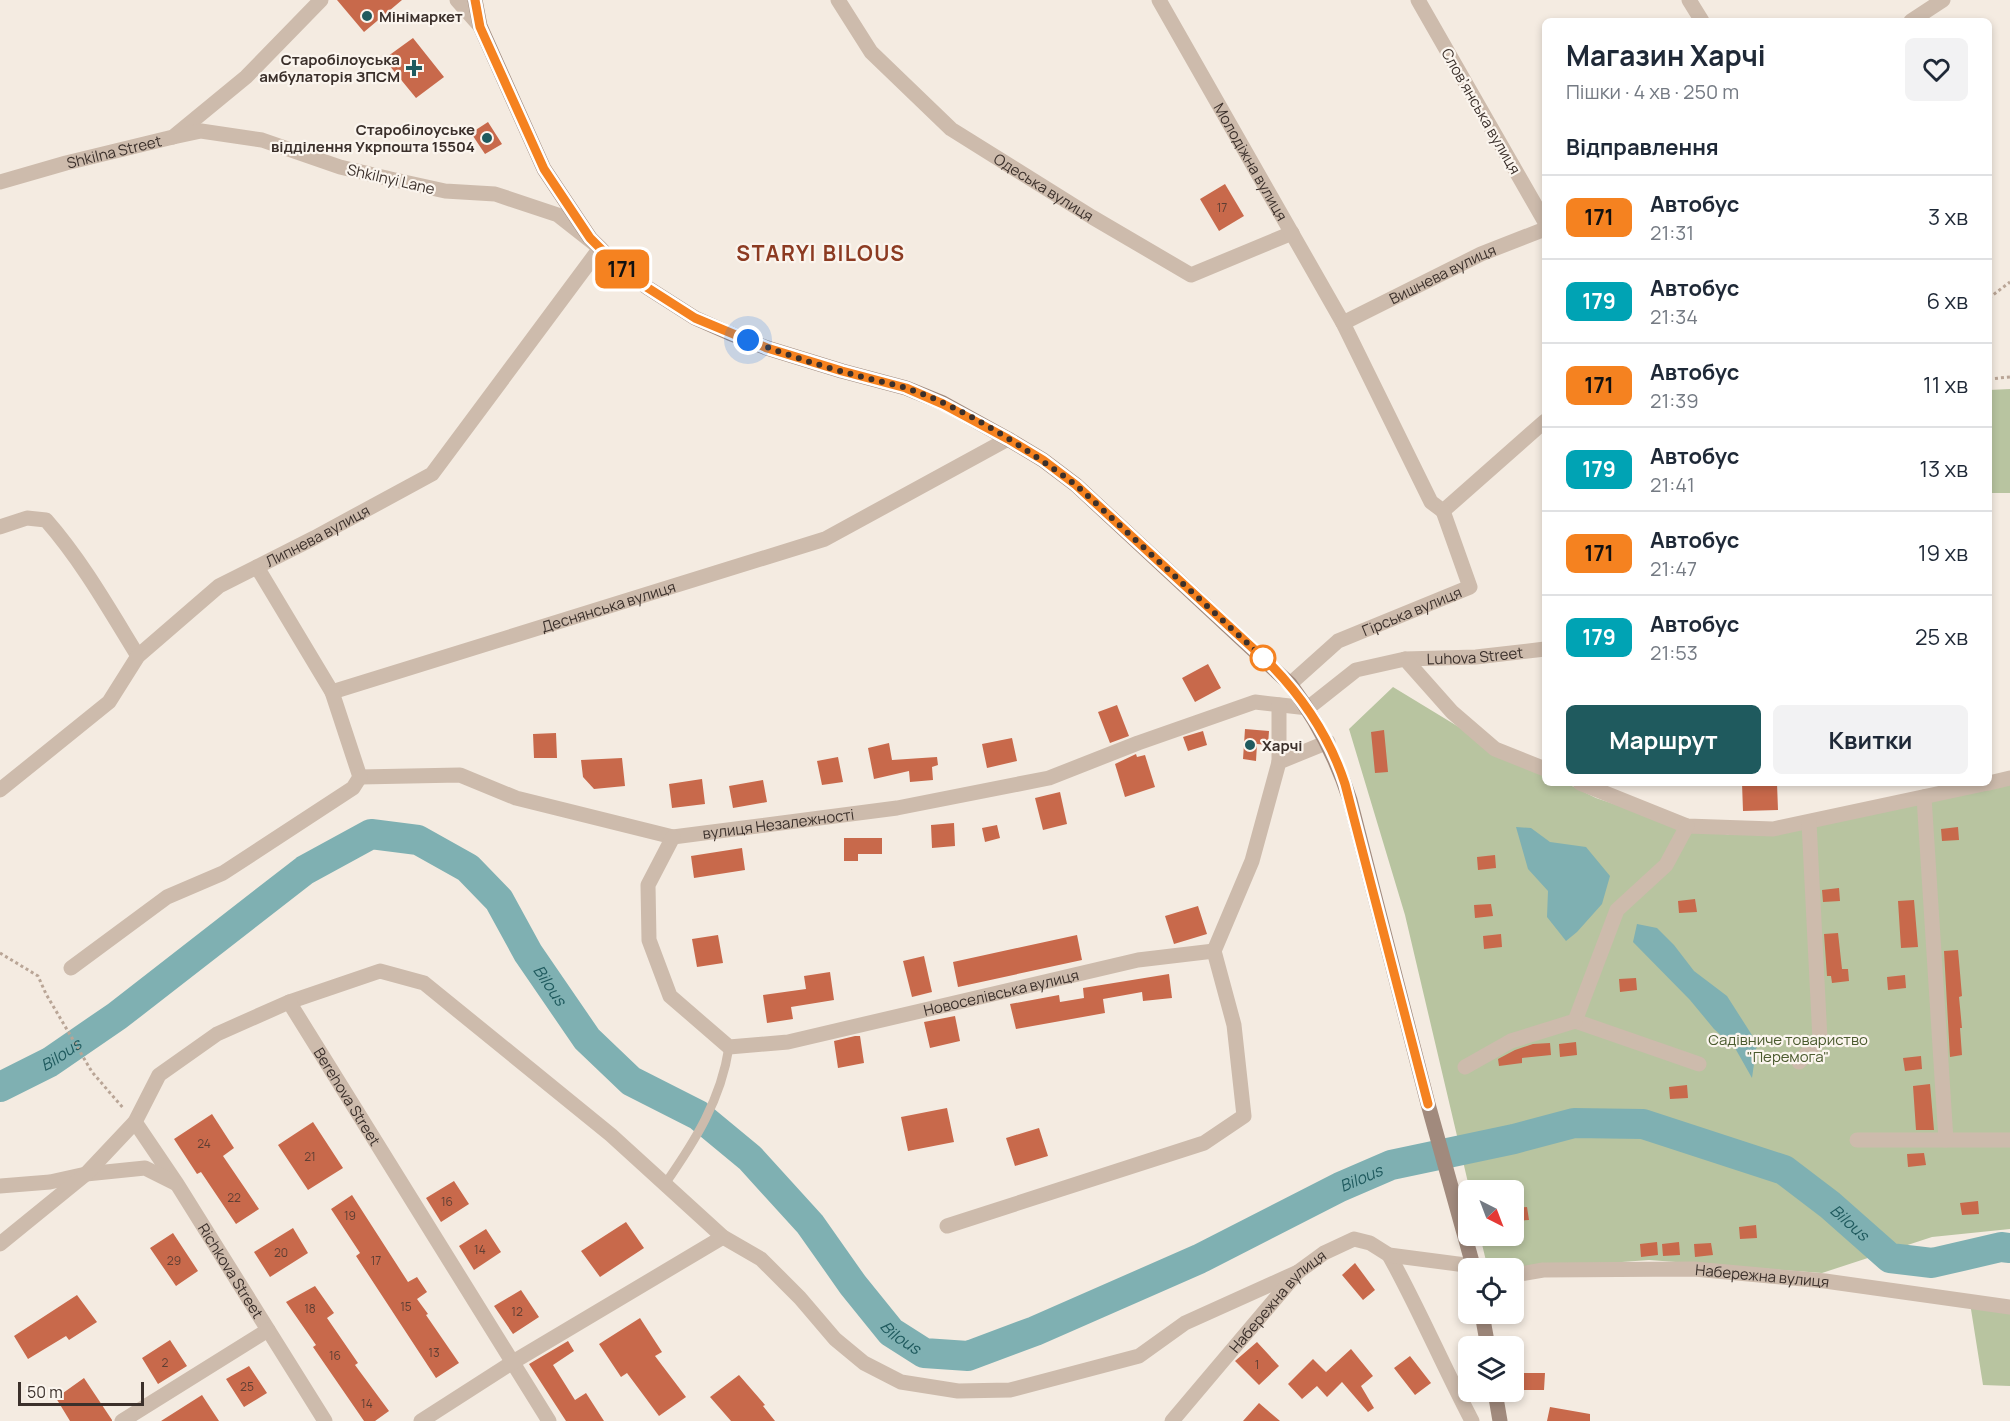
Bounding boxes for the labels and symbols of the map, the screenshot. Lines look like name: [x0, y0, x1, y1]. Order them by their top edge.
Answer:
place label: Мінімаркет: [379, 6, 463, 27]
marker: Мінімаркет: [360, 9, 374, 23]
street label: Словʼянська вулиця: [1436, 44, 1526, 178]
place label: Старобілоуська амбулаторія ЗПСМ: [259, 49, 400, 87]
marker: Старобілоуська амбулаторія ЗПСМ: [405, 59, 423, 77]
street label: Молодіжна вулиця: [1209, 99, 1293, 224]
place label: Старобілоуське відділення Укрпошта 15504: [271, 119, 475, 157]
street label: Shkilna Street: [64, 130, 164, 173]
marker: Старобілоуське відділення Укрпошта 15504: [480, 131, 494, 145]
street label: Одеська вулиця: [990, 148, 1098, 226]
street label: Shkilnyi Lane: [345, 159, 437, 199]
house number: 17: [1217, 199, 1227, 216]
district label: STARYI BILOUS: [736, 239, 906, 267]
street label: Вишнева вулиця: [1385, 239, 1499, 309]
line badge: 171: [588, 250, 656, 288]
your location: [733, 325, 763, 355]
street label: Липнева вулиця: [262, 499, 373, 571]
street label: Деснянська вулиця: [538, 576, 678, 637]
street label: Гірська вулиця: [1359, 581, 1465, 641]
street label: Luhova Street: [1426, 641, 1524, 669]
unlabelled marker: [1250, 645, 1276, 671]
place label: Харчі: [1262, 735, 1303, 756]
marker: Харчі: [1243, 738, 1257, 752]
street label: вулиця Незалежності: [701, 803, 855, 844]
water label: Bilous: [528, 960, 573, 1011]
street label: Новоселівська вулиця: [921, 964, 1081, 1020]
park label: Садівниче товариство "Перемога": [1708, 1029, 1868, 1067]
water label: Bilous: [37, 1032, 87, 1076]
street label: Berehova Street: [309, 1043, 386, 1150]
house number: 24: [197, 1135, 211, 1152]
house number: 21: [304, 1148, 316, 1165]
water label: Bilous: [1336, 1158, 1387, 1197]
north arrow: [1458, 1180, 1524, 1246]
house number: 22: [227, 1189, 241, 1206]
house number: 16: [441, 1193, 453, 1210]
water label: Bilous: [1826, 1199, 1875, 1247]
house number: 19: [344, 1207, 356, 1224]
street label: Richkova Street: [193, 1219, 269, 1322]
house number: 14: [474, 1241, 486, 1258]
house number: 20: [274, 1244, 288, 1261]
street label: Набережна вулиця: [1224, 1245, 1330, 1357]
house number: 29: [167, 1252, 181, 1269]
house number: 17: [371, 1252, 381, 1269]
street label: Набережна вулиця: [1694, 1259, 1831, 1292]
house number: 15: [400, 1298, 412, 1315]
house number: 18: [304, 1300, 316, 1317]
house number: 12: [511, 1303, 523, 1320]
water label: Bilous: [875, 1316, 926, 1360]
house number: 13: [428, 1344, 440, 1361]
house number: 16: [329, 1347, 341, 1364]
house number: 2: [162, 1354, 169, 1371]
house number: 1: [1255, 1356, 1259, 1373]
house number: 25: [240, 1378, 254, 1395]
scale bar: [18, 1379, 144, 1406]
house number: 14: [361, 1395, 373, 1412]

